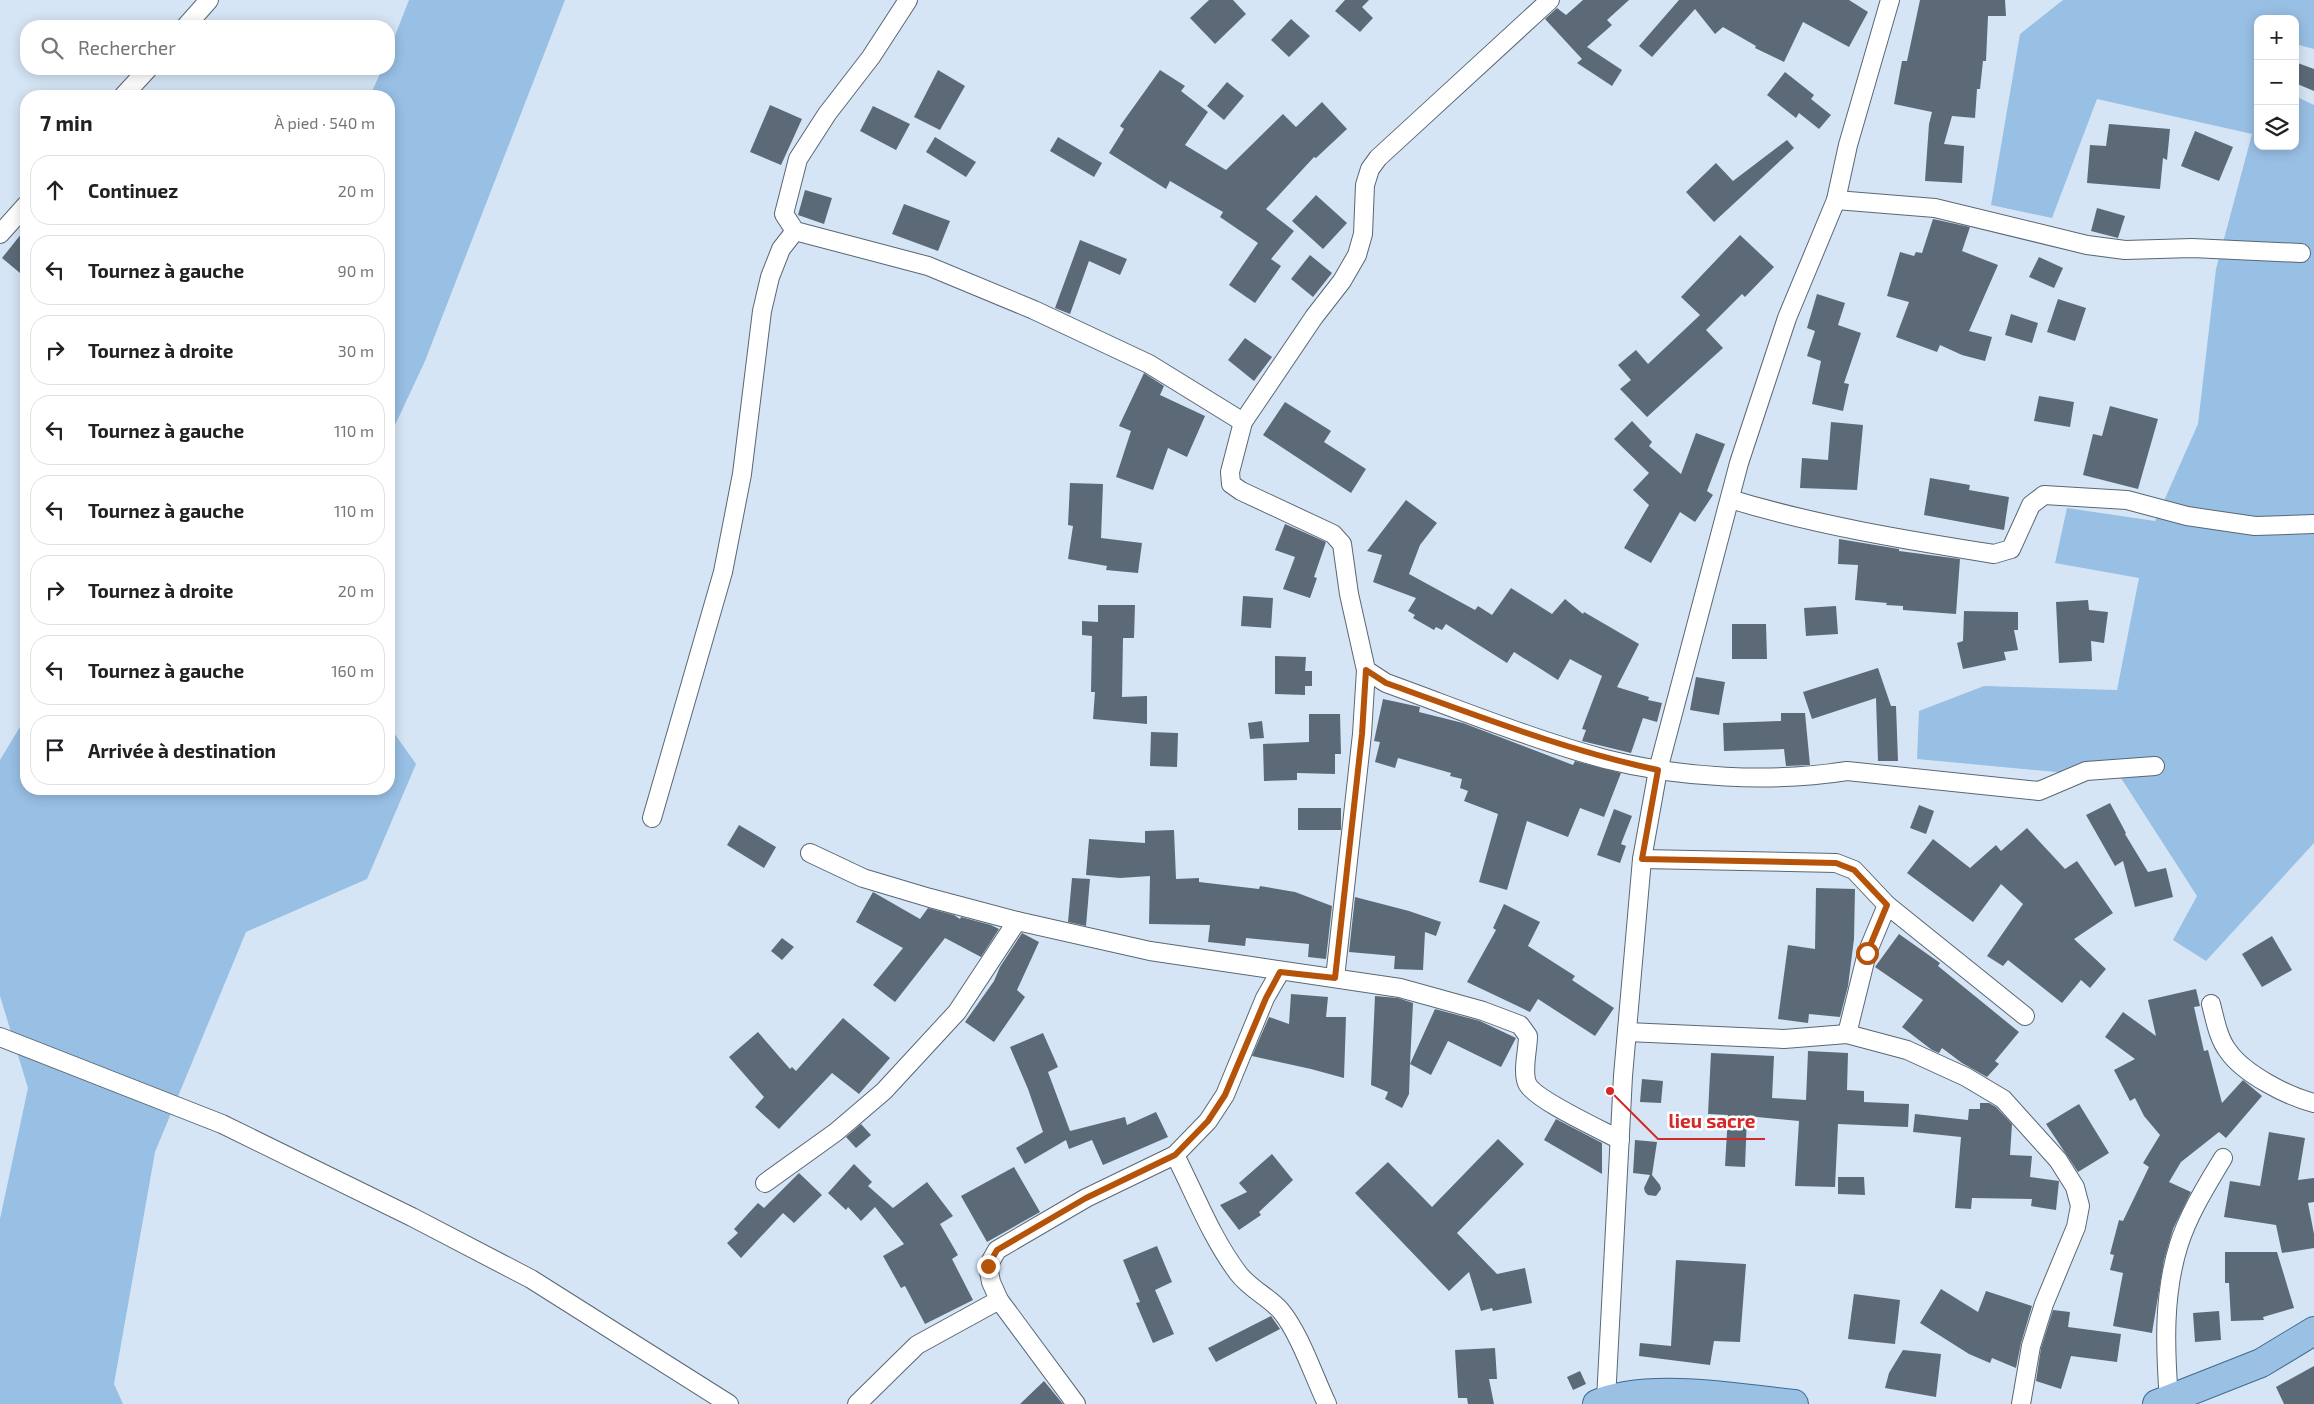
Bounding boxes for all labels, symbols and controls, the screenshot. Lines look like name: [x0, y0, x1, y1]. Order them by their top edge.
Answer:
map controls: [2254, 15, 2299, 150]
button: +: [2254, 15, 2299, 60]
search box: [20, 20, 395, 75]
icon: search: [38, 34, 66, 62]
text: Rechercher: [78, 36, 176, 59]
button: −: [2254, 60, 2299, 105]
button: layers: [2254, 105, 2299, 150]
text: 7 min: [40, 110, 93, 135]
text: À pied · 540 m: [274, 113, 375, 132]
icon: ahead: [41, 176, 69, 204]
text: Continuez: [88, 179, 178, 202]
text: 20 m: [338, 181, 374, 200]
icon: left: [41, 256, 69, 284]
text: Tournez à gauche: [88, 259, 244, 282]
text: 90 m: [338, 261, 374, 280]
icon: right: [41, 336, 69, 364]
text: Tournez à droite: [88, 339, 234, 362]
text: 30 m: [338, 341, 374, 360]
icon: left: [41, 416, 69, 444]
text: Tournez à gauche: [88, 419, 244, 442]
text: 110 m: [334, 421, 374, 440]
icon: left: [41, 496, 69, 524]
text: Tournez à gauche: [88, 499, 244, 522]
text: 110 m: [334, 501, 374, 520]
icon: right: [41, 576, 69, 604]
text: Tournez à droite: [88, 579, 234, 602]
text: 20 m: [338, 581, 374, 600]
icon: left: [41, 656, 69, 684]
text: Tournez à gauche: [88, 659, 244, 682]
text: 160 m: [331, 661, 374, 680]
icon: arrive: [41, 736, 69, 764]
text: Arrivée à destination: [88, 739, 276, 762]
route start: [1856, 942, 1879, 965]
callout: lieu sacre: [1658, 1105, 1765, 1139]
text: lieu sacre: [1669, 1109, 1756, 1132]
route end: [977, 1255, 1000, 1278]

